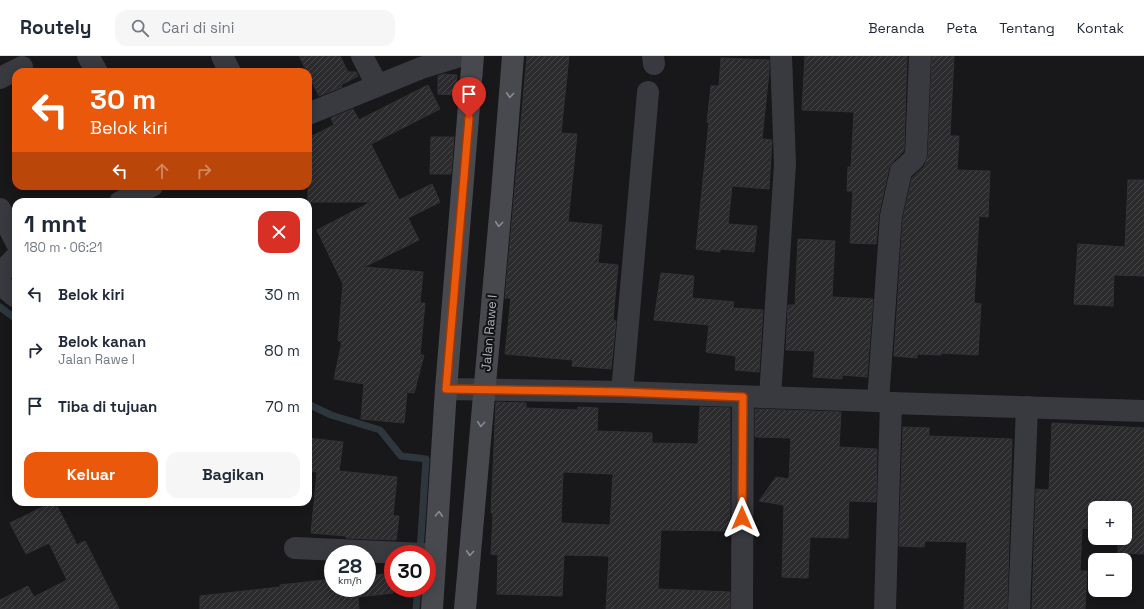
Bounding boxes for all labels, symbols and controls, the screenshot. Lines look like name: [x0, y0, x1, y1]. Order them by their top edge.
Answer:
search box: [115, 10, 395, 46]
text: Routely: [20, 15, 91, 40]
icon: search: [129, 17, 151, 39]
text: Cari di sini: [161, 18, 234, 37]
text: Beranda: [868, 19, 925, 37]
text: Peta: [947, 19, 977, 37]
text: Tentang: [999, 19, 1055, 37]
text: Kontak: [1077, 19, 1124, 37]
pin: [452, 77, 486, 118]
text: 30 m: [90, 81, 156, 117]
icon: arrive: [458, 83, 480, 105]
icon: left: [24, 84, 76, 136]
one-way arrow: [505, 92, 514, 98]
text: Belok kiri: [90, 116, 168, 139]
icon: left: [109, 160, 131, 182]
icon: ahead: [151, 160, 173, 182]
icon: right: [193, 160, 215, 182]
text: 1 mnt: [24, 208, 87, 239]
button: close: [258, 211, 300, 253]
one-way arrow: [495, 221, 504, 228]
text: 180 m · 06:21: [24, 239, 102, 256]
icon: left: [24, 283, 46, 305]
text: Belok kiri: [58, 285, 124, 304]
text: 30 m: [265, 285, 300, 304]
street label: Jalan Rawe I: [477, 294, 501, 372]
text: Belok kanan: [58, 332, 146, 351]
icon: right: [24, 339, 46, 361]
text: 80 m: [264, 341, 300, 360]
text: Jalan Rawe I: [58, 351, 135, 368]
icon: arrive: [24, 395, 46, 417]
text: Tiba di tujuan: [58, 397, 157, 416]
text: 70 m: [265, 397, 300, 416]
one-way arrow: [477, 421, 486, 427]
button: Keluar: [24, 452, 158, 498]
button: Bagikan: [166, 452, 300, 498]
position arrow: [721, 497, 763, 539]
map controls: [1088, 501, 1132, 597]
button: +: [1088, 501, 1132, 545]
one-way arrow: [435, 511, 444, 517]
speed limit sign: 30: [384, 545, 436, 597]
one-way arrow: [465, 550, 474, 556]
text: 28: [338, 553, 362, 579]
button: −: [1088, 553, 1132, 597]
text: km/h: [338, 574, 362, 587]

